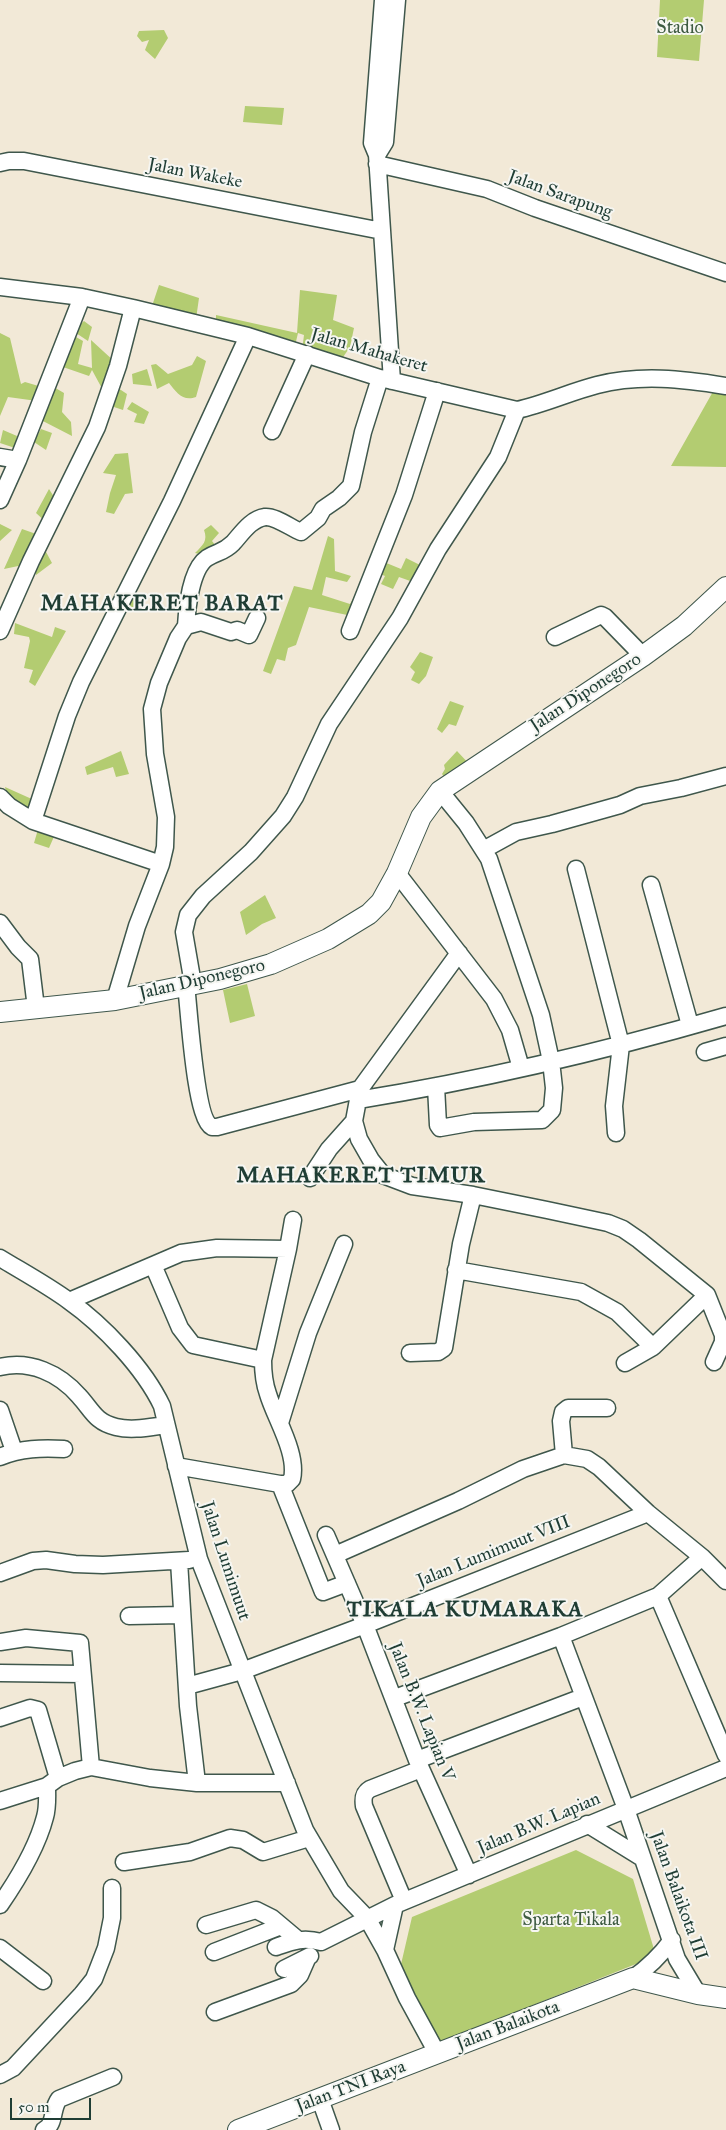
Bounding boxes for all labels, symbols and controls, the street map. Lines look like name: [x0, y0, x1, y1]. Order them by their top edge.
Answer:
park label: Stadio: [656, 18, 704, 40]
street label: Jalan Wakeke: [146, 154, 244, 194]
street label: Jalan Sarapung: [505, 166, 615, 224]
street label: Jalan Mahakeret: [308, 324, 430, 378]
district label: MAHAKERET BARAT: [39, 592, 285, 618]
street label: Jalan Diponegoro: [526, 649, 646, 737]
street label: Jalan Diponegoro: [137, 955, 267, 1005]
district label: MAHAKERET TIMUR: [235, 1164, 487, 1190]
street label: Jalan Lumimuut: [196, 1499, 254, 1623]
street label: Jalan Lumimuut VIII: [414, 1511, 574, 1593]
district label: TIKALA KUMARAKA: [345, 1598, 585, 1624]
street label: Jalan B.W. Lapian V: [383, 1639, 459, 1785]
street label: Jalan B.W. Lapian: [474, 1788, 604, 1860]
street label: Jalan Balaikota III: [645, 1828, 711, 1964]
park label: Sparta Tikala: [522, 1910, 620, 1932]
street label: Jalan Balaikota: [453, 1996, 563, 2056]
street label: Jalan TNI Raya: [293, 2056, 409, 2118]
scale bar: [12, 2088, 94, 2120]
text: 50 m: [18, 2098, 50, 2116]

